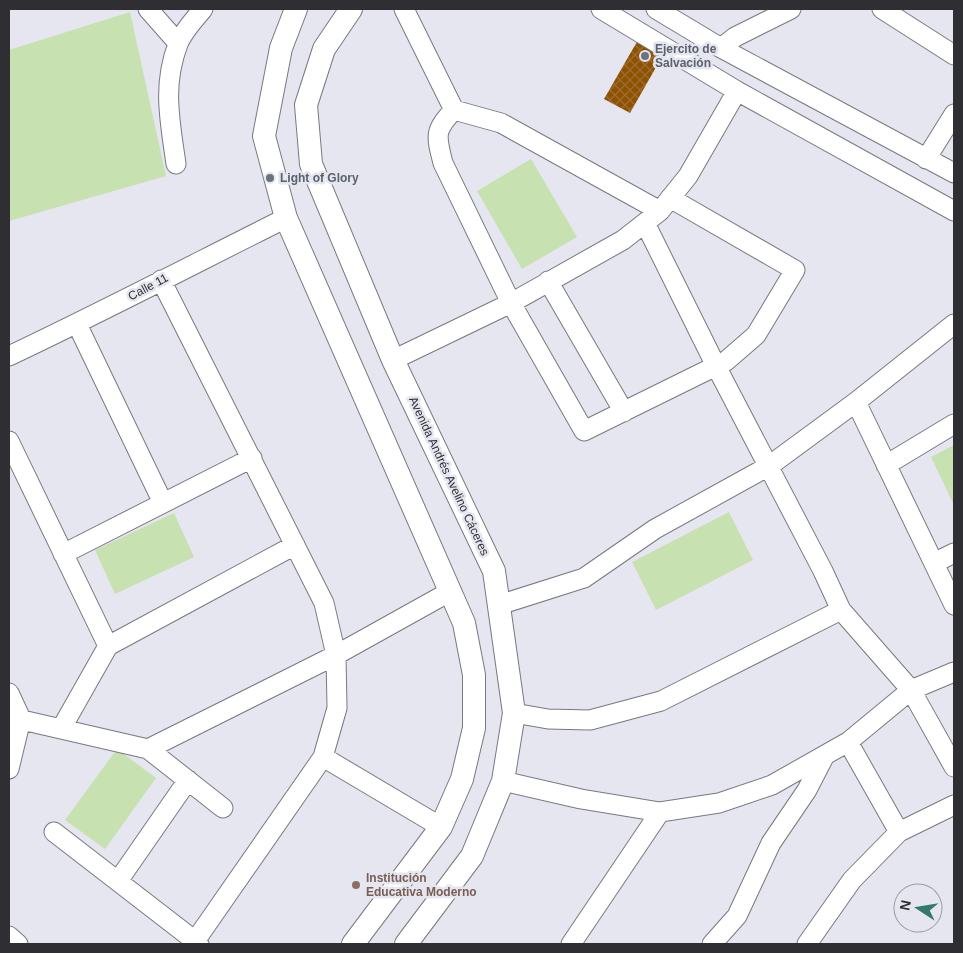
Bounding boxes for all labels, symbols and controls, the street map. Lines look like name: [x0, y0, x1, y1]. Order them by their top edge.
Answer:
place label: Ejercito de Salvación: [655, 42, 717, 70]
marker: Ejercito de Salvación: [639, 50, 651, 62]
place label: Light of Glory: [280, 171, 359, 185]
marker: Light of Glory: [264, 172, 276, 184]
street label: Calle 11: [126, 271, 171, 303]
street label: Avenida Andrés Avelino Cáceres: [406, 394, 492, 558]
place label: Institución Educativa Moderno: [366, 871, 477, 899]
marker: Institución Educativa Moderno: [350, 879, 362, 891]
north arrow: [893, 883, 943, 933]
text: N: [896, 899, 914, 912]

